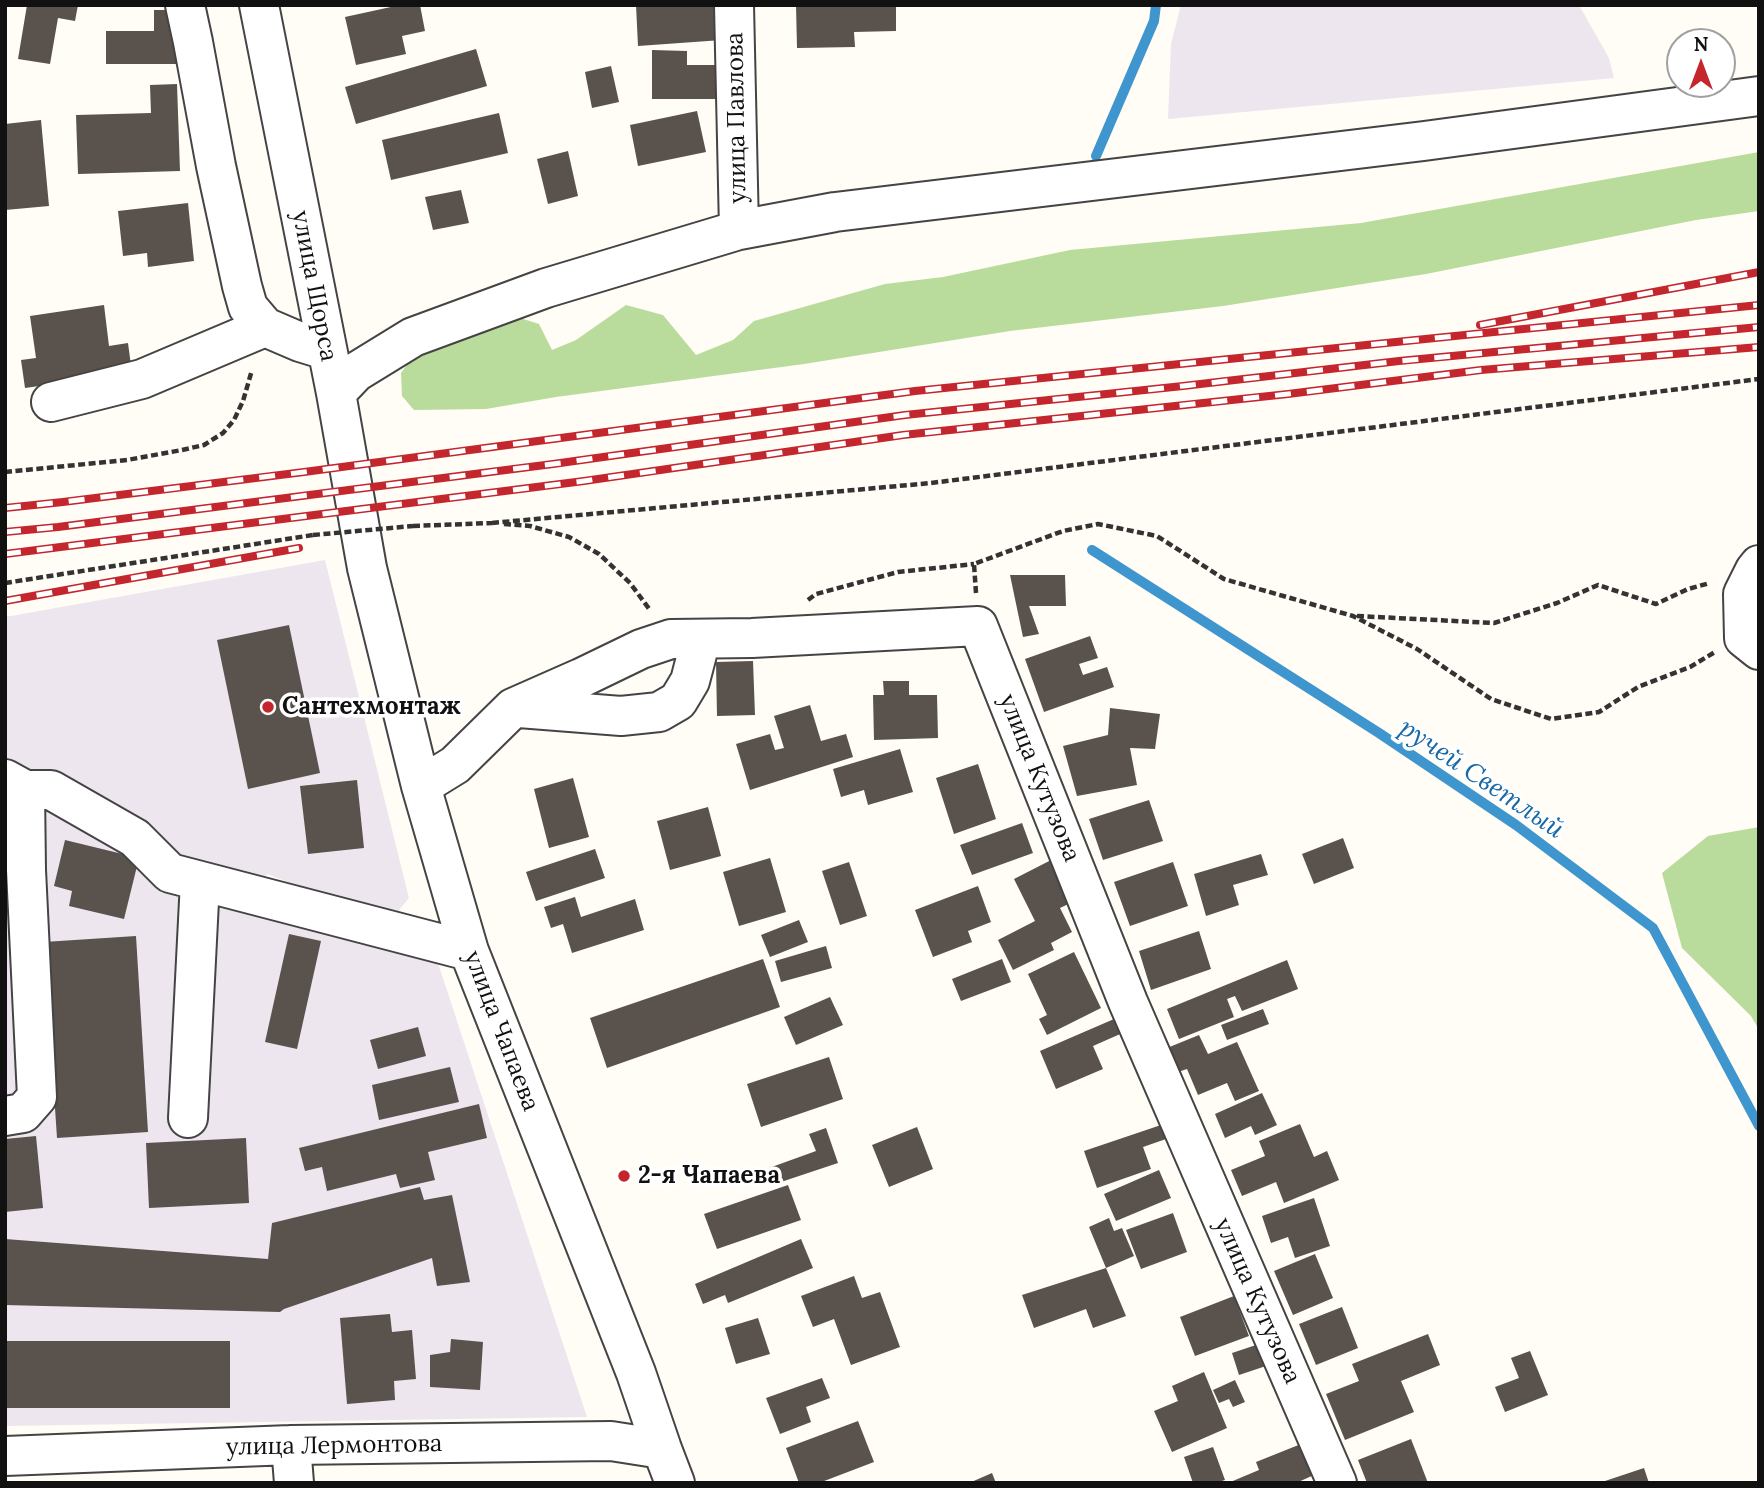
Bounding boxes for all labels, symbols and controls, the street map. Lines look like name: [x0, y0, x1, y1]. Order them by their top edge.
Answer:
north arrow: [1666, 28, 1736, 98]
street label: улица Павлова: [721, 32, 753, 204]
text: N: [1694, 32, 1708, 56]
street label: улица Щорса: [285, 208, 343, 364]
street label: улица Кутузова: [992, 690, 1086, 866]
place label: Сантехмонтаж: [282, 693, 461, 721]
marker: Сантехмонтаж: [260, 699, 276, 715]
water label: ручей Светлый: [1393, 712, 1569, 846]
street label: улица Чапаева: [457, 947, 545, 1115]
place label: 2-я Чапаева: [638, 1162, 780, 1190]
marker: 2-я Чапаева: [616, 1168, 632, 1184]
street label: улица Кутузова: [1208, 1214, 1306, 1388]
street label: улица Лермонтова: [226, 1430, 442, 1462]

